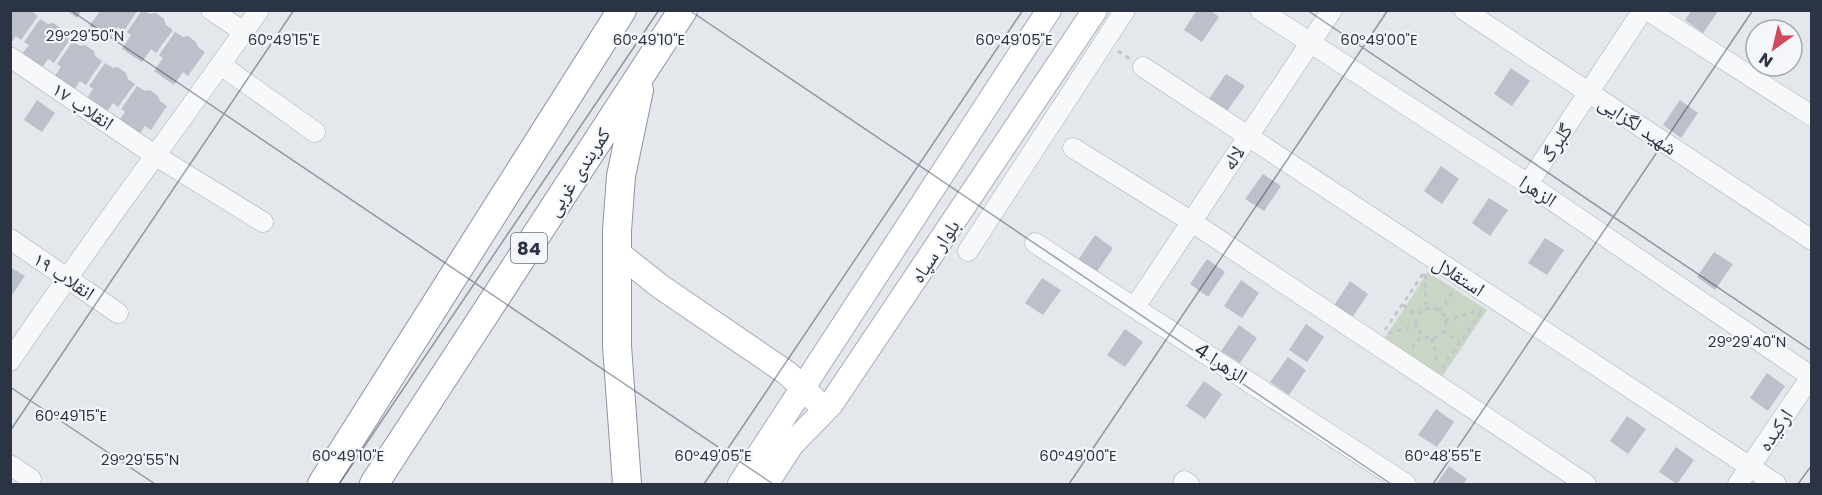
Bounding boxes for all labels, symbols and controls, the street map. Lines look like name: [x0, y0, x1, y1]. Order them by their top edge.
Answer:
north arrow: [1744, 18, 1804, 78]
text: 29°29'50"N: [46, 25, 124, 46]
text: 60°49'15"E: [248, 29, 320, 50]
text: 60°49'10"E: [613, 29, 685, 50]
text: 60°49'05"E: [975, 29, 1053, 50]
text: 60°49'00"E: [1340, 29, 1418, 50]
text: N: [1754, 47, 1777, 73]
street label: انقلاب ۱۷: [47, 75, 119, 137]
street label: شهید لگزایی: [1593, 88, 1683, 162]
street label: گلبرگ: [1533, 118, 1579, 168]
street label: کمربندی غربی: [539, 122, 617, 222]
street label: لاله: [1215, 140, 1251, 176]
street label: الزهرا: [1514, 168, 1562, 214]
street label: بلوار سپاه: [903, 214, 967, 288]
road number: 84: [511, 233, 547, 263]
street label: انقلاب ۱۹: [28, 245, 100, 307]
street label: استقلال: [1427, 249, 1491, 303]
text: 29°29'40"N: [1708, 331, 1786, 352]
street label: الزهرا 4: [1189, 335, 1253, 391]
street label: ارکیده: [1751, 403, 1799, 457]
text: 60°49'15"E: [35, 405, 107, 426]
text: 60°49'10"E: [312, 445, 384, 466]
text: 60°49'05"E: [674, 445, 752, 466]
text: 60°49'00"E: [1039, 445, 1117, 466]
text: 60°48'55"E: [1404, 445, 1482, 466]
text: 29°29'55"N: [101, 449, 179, 470]

